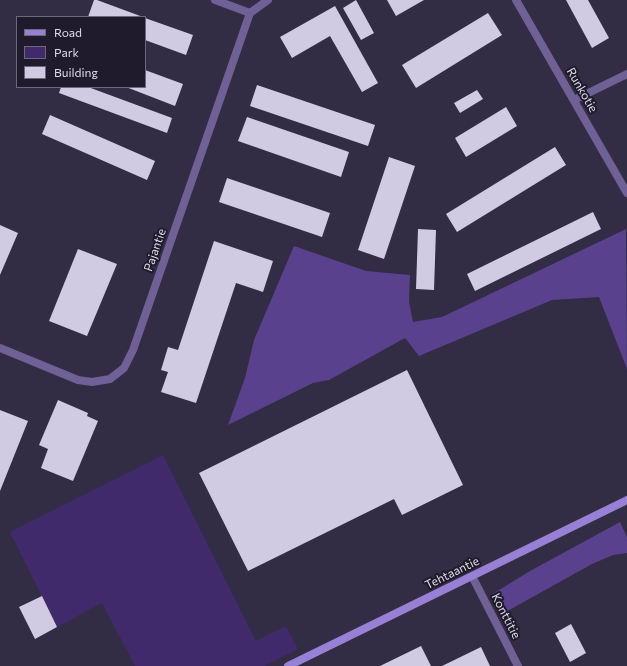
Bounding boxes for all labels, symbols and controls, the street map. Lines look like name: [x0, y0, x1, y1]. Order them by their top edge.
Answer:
legend: [16, 16, 146, 88]
text: Road: [54, 25, 82, 39]
text: Park: [54, 45, 79, 59]
text: Building: [54, 65, 98, 79]
street label: Runkotie: [563, 65, 601, 115]
street label: Pajantie: [141, 227, 169, 273]
street label: Tehtaantie: [422, 554, 482, 592]
street label: Konttitie: [488, 591, 524, 641]

